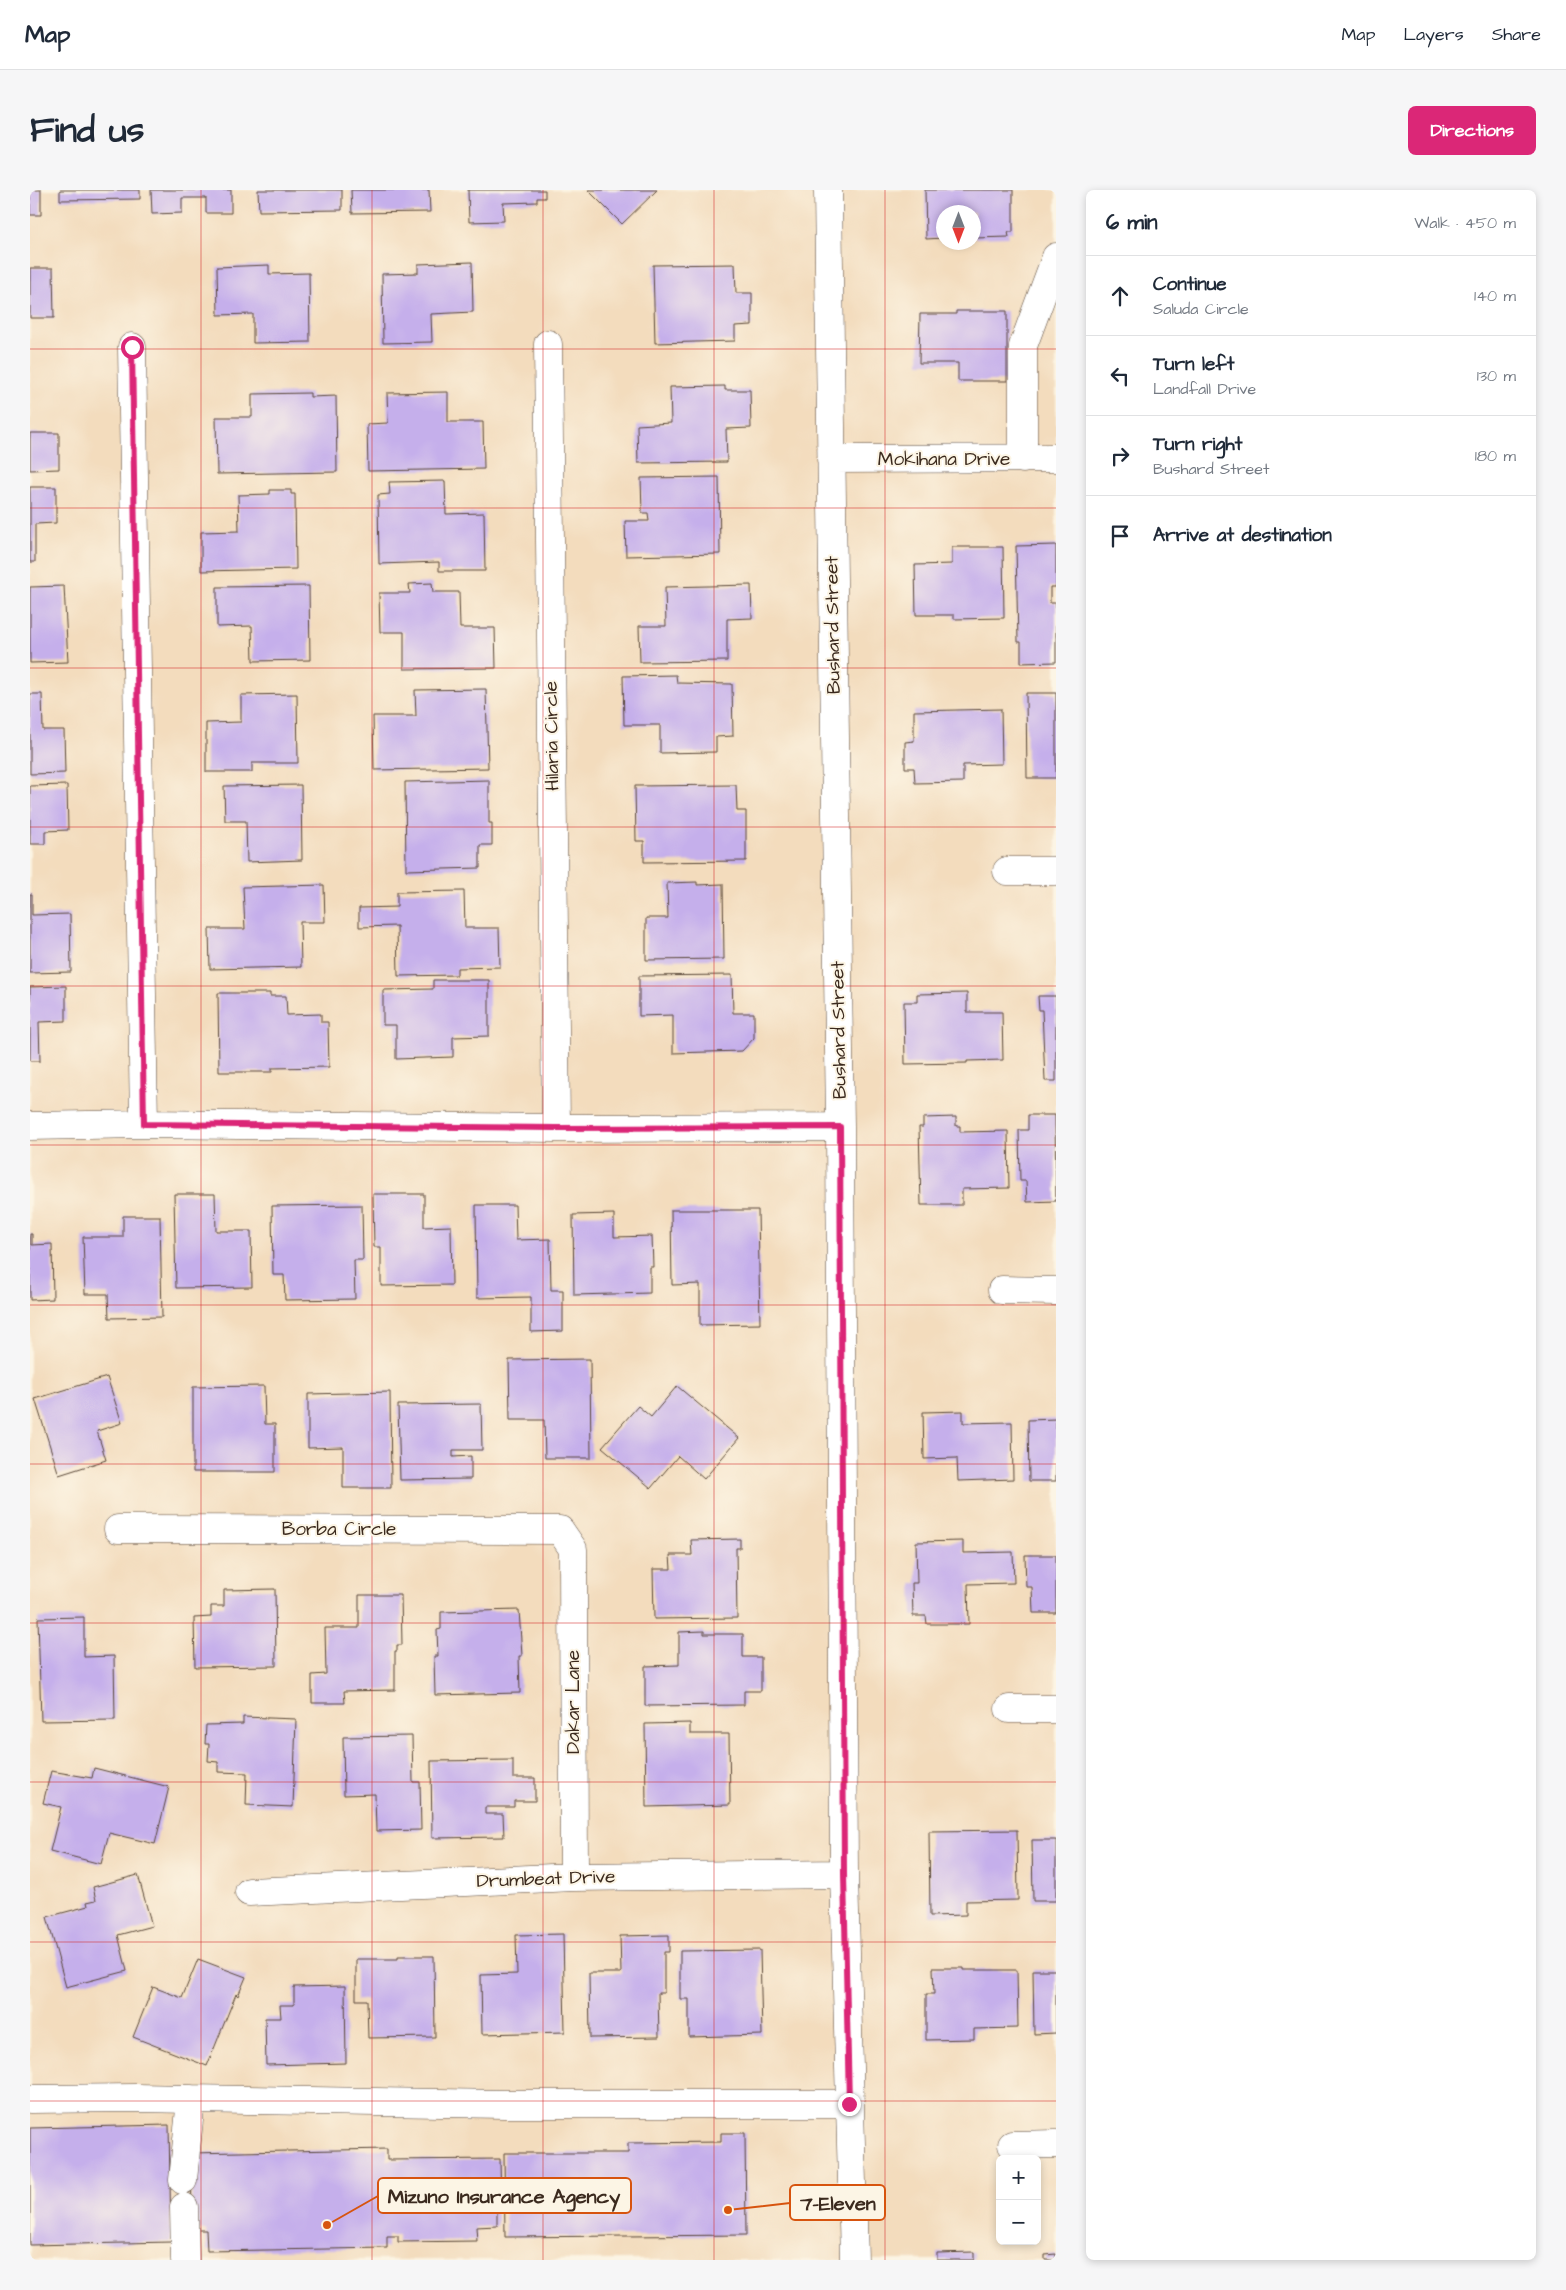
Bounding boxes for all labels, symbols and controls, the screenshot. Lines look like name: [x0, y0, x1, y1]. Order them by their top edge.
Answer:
text: Map: [25, 18, 70, 52]
text: Map: [1341, 22, 1375, 47]
text: Layers: [1403, 22, 1464, 47]
text: Share: [1492, 22, 1541, 47]
text: Find us: [30, 106, 144, 155]
button: Directions: [1408, 106, 1536, 155]
north arrow: [936, 205, 981, 250]
text: 6 min: [1106, 208, 1158, 237]
text: Walk · 450 m: [1414, 212, 1516, 234]
text: Continue: [1153, 271, 1227, 298]
icon: ahead: [1106, 282, 1134, 310]
text: 140 m: [1474, 285, 1516, 307]
text: Saluda Circle: [1153, 298, 1249, 320]
route start: [121, 336, 144, 359]
text: Turn left: [1153, 351, 1234, 378]
icon: left: [1106, 362, 1134, 390]
text: 130 m: [1477, 365, 1516, 387]
text: Landfall Drive: [1153, 378, 1256, 400]
text: Turn right: [1153, 431, 1242, 458]
icon: right: [1106, 442, 1134, 470]
text: 180 m: [1475, 445, 1516, 467]
street label: Mokihana Drive: [878, 446, 1010, 473]
text: Bushard Street: [1153, 458, 1269, 480]
icon: arrive: [1106, 522, 1134, 550]
text: Arrive at destination: [1153, 522, 1332, 549]
street label: Bushard Street: [818, 555, 848, 694]
street label: Hilaria Circle: [538, 681, 566, 791]
street label: Bushard Street: [824, 960, 854, 1099]
street label: Borba Circle: [282, 1516, 396, 1543]
street label: Dakar Lane: [560, 1650, 587, 1754]
street label: Drumbeat Drive: [476, 1863, 616, 1895]
route end: [838, 2093, 861, 2116]
map controls: [996, 2155, 1041, 2245]
button: +: [996, 2155, 1041, 2200]
callout: Mizuno Insurance Agency: [378, 2178, 631, 2213]
text: Mizuno Insurance Agency: [388, 2183, 620, 2212]
callout: 7-Eleven: [790, 2185, 885, 2220]
text: 7-Eleven: [799, 2190, 876, 2218]
button: −: [996, 2200, 1041, 2245]

